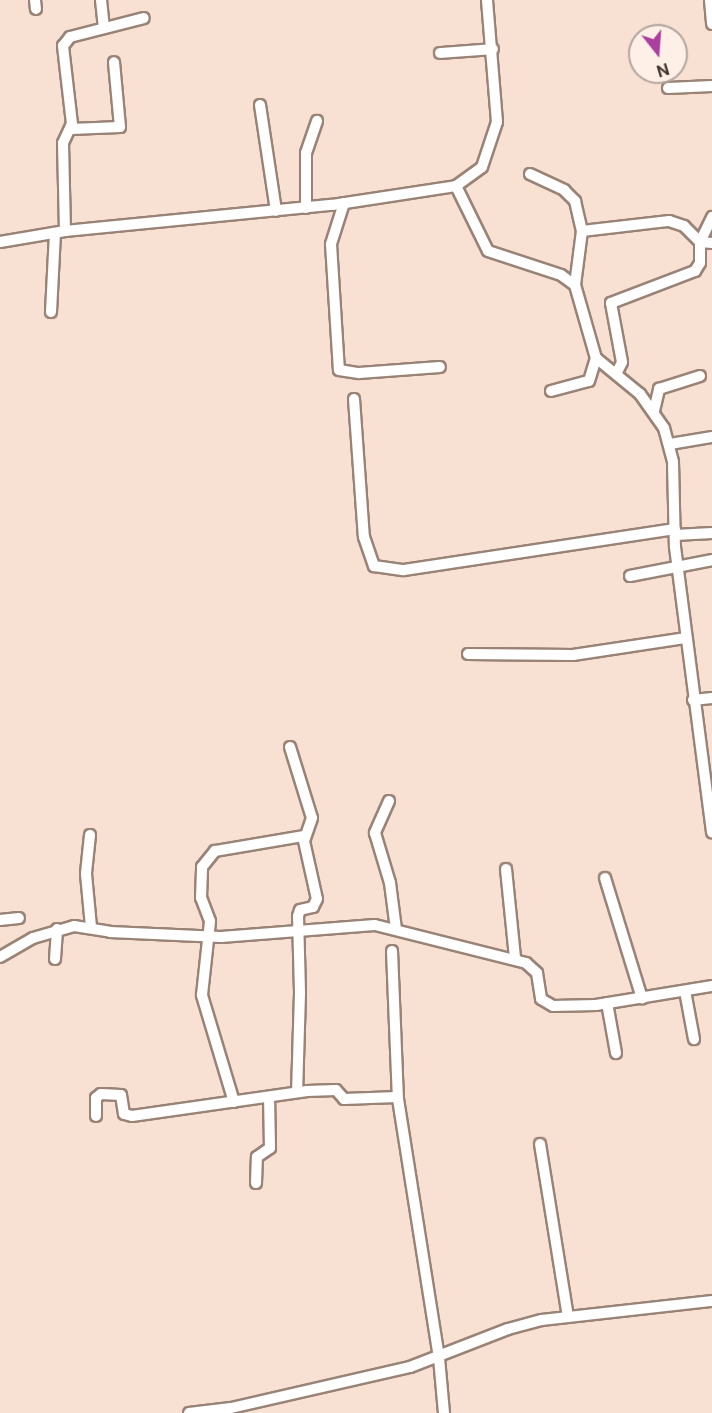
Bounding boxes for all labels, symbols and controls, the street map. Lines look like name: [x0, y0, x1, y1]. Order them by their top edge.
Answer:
north arrow: [628, 24, 688, 84]
text: N: [654, 59, 672, 81]

